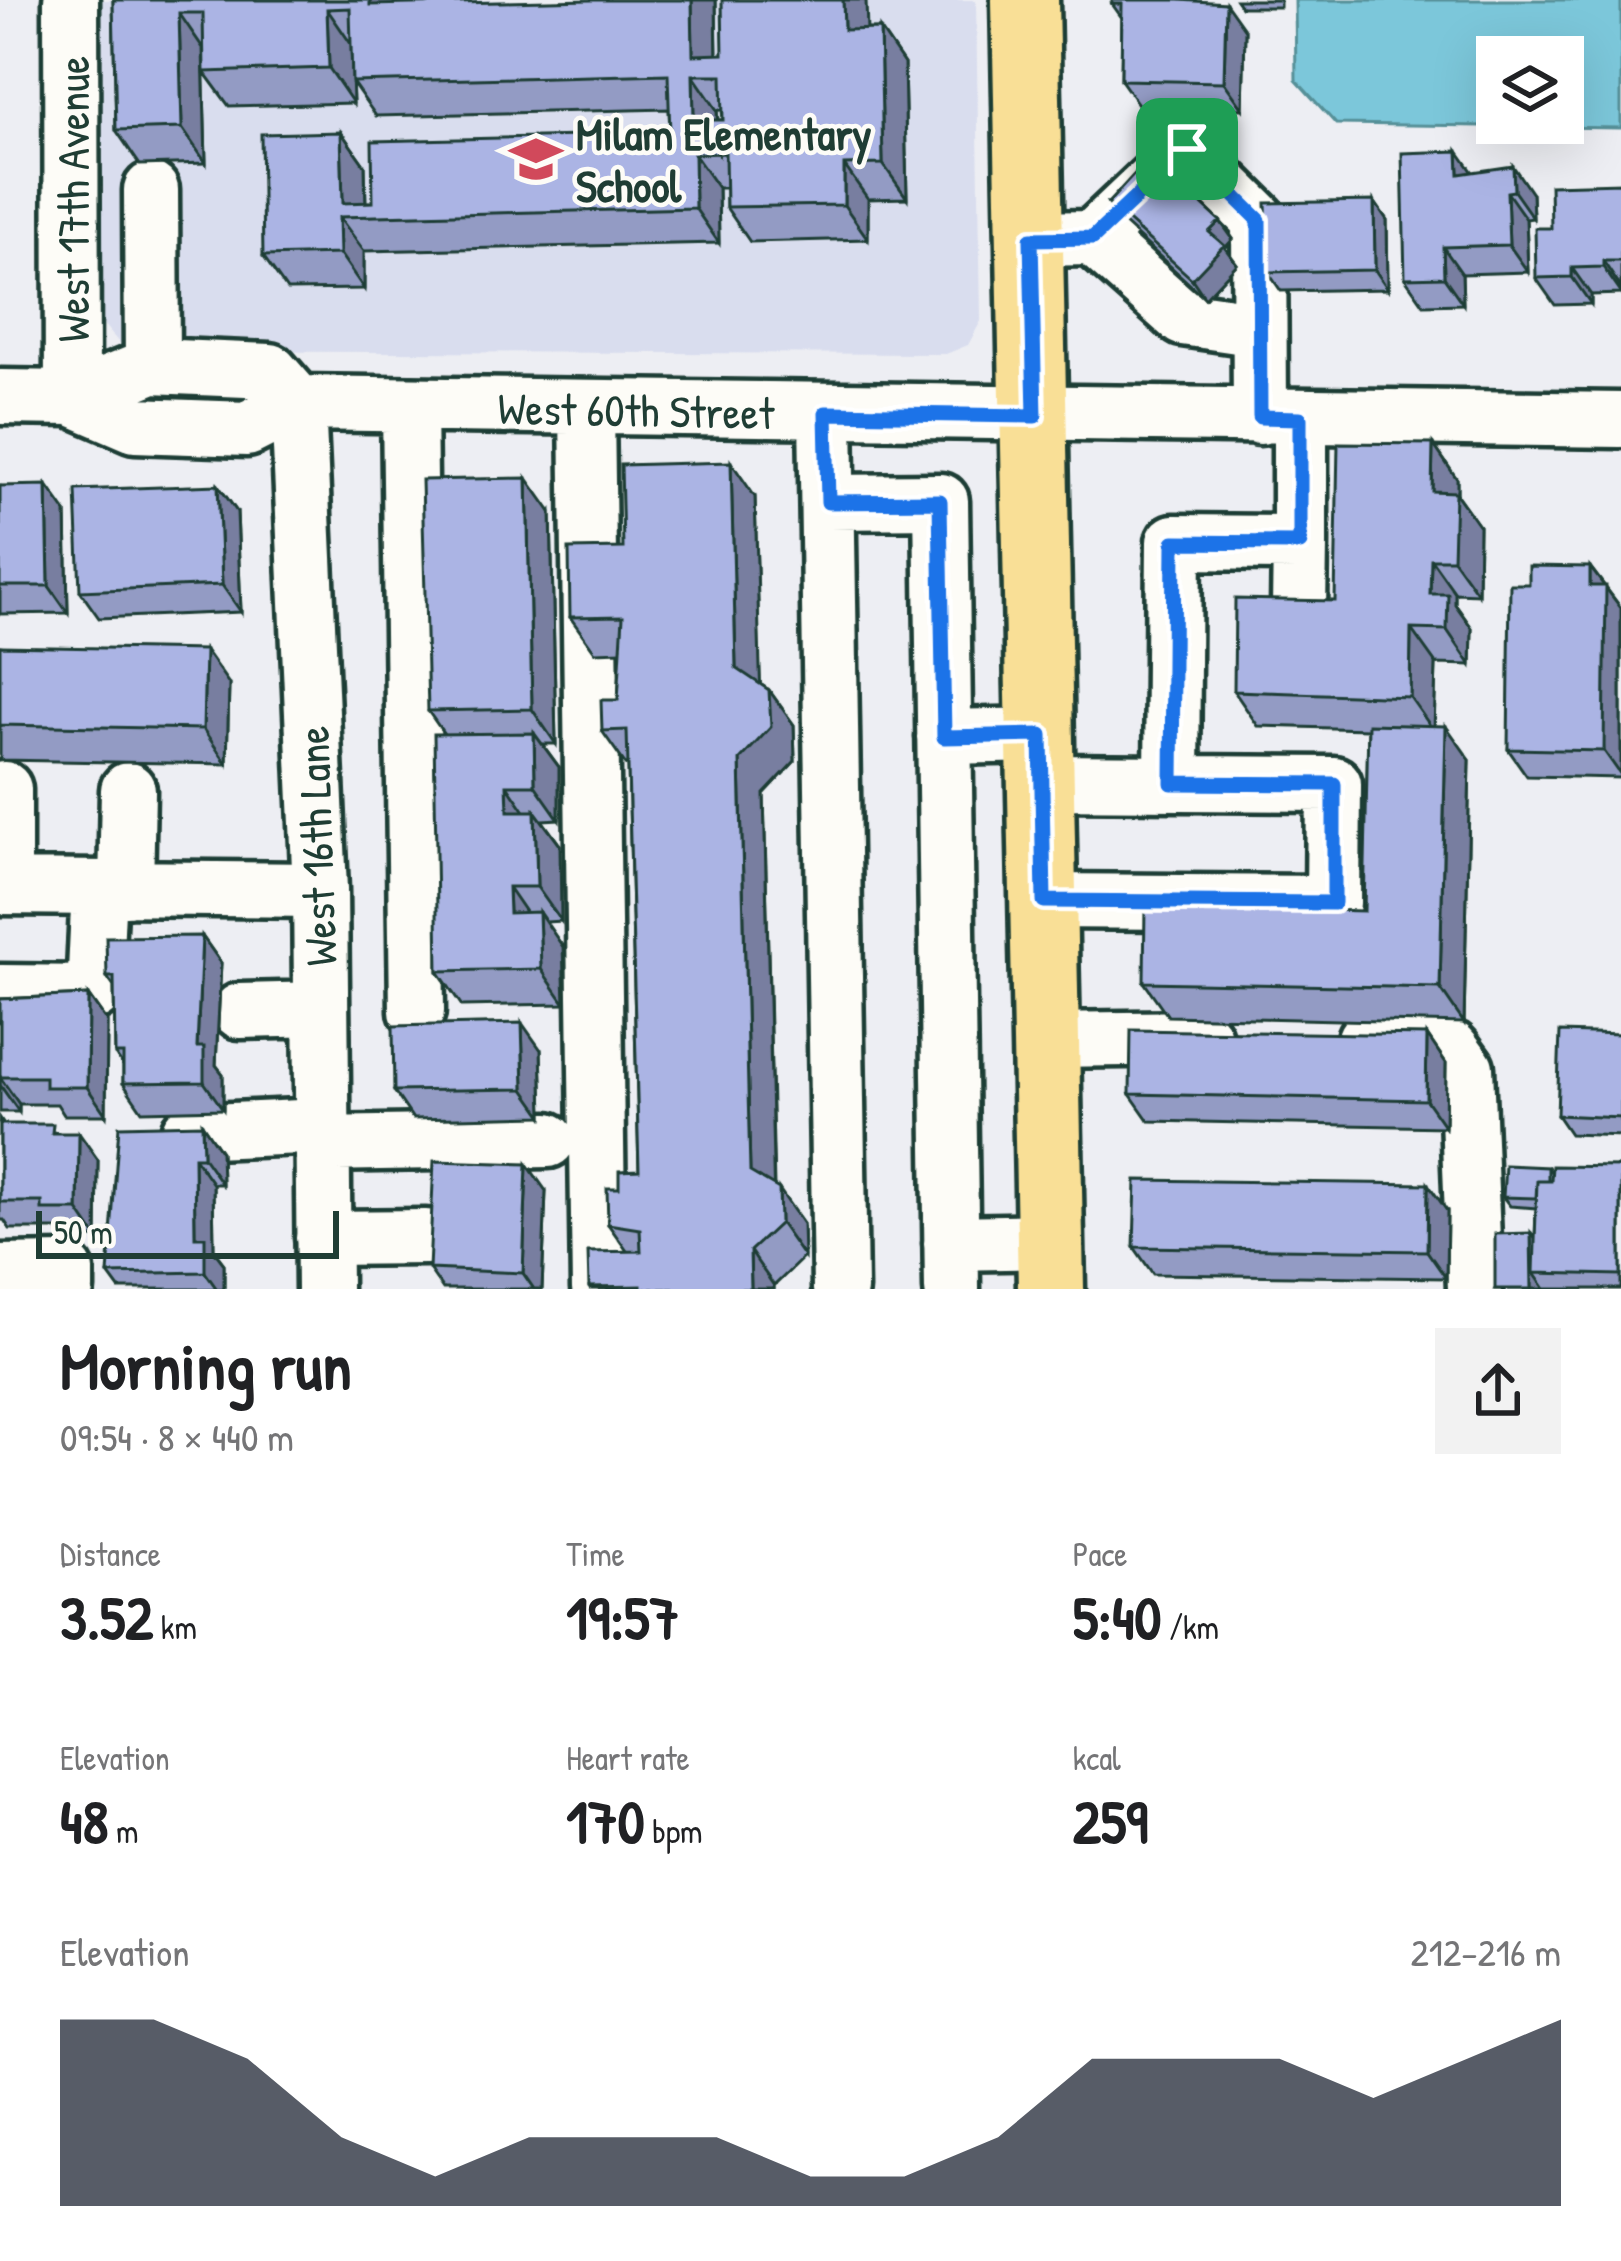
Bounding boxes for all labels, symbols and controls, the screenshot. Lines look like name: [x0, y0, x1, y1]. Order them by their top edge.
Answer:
map controls: [1476, 36, 1584, 144]
button: layers: [1476, 36, 1584, 144]
street label: West 17th Avenue: [42, 56, 103, 342]
pin: [1136, 98, 1238, 200]
place label: Milam Elementary School: [576, 103, 872, 216]
icon: arrive: [1154, 116, 1220, 182]
school or university icon: Milam Elementary School: [507, 130, 565, 188]
street label: West 60th Street: [497, 377, 775, 443]
street label: West 16th Lane: [281, 725, 351, 967]
scale bar: [36, 1205, 339, 1258]
text: 50 m: [54, 1210, 113, 1254]
text: Morning run: [60, 1320, 352, 1410]
button: share: [1435, 1328, 1561, 1454]
text: 09:54 · 8 × 440 m: [60, 1410, 294, 1463]
text: Distance: [60, 1532, 161, 1576]
text: Time: [566, 1532, 625, 1576]
text: Pace: [1073, 1532, 1127, 1576]
text: 3.52: [60, 1576, 153, 1658]
text: 19:57: [566, 1576, 679, 1658]
text: 5:40: [1073, 1576, 1161, 1658]
text: km: [153, 1605, 197, 1649]
text: /km: [1161, 1605, 1219, 1649]
text: Elevation: [60, 1736, 170, 1780]
text: Heart rate: [566, 1736, 690, 1780]
text: kcal: [1073, 1736, 1121, 1780]
text: 48: [60, 1780, 108, 1862]
text: 170: [566, 1780, 645, 1862]
text: 259: [1073, 1780, 1148, 1862]
text: m: [108, 1809, 139, 1853]
text: bpm: [645, 1809, 702, 1853]
text: Elevation: [60, 1925, 190, 1978]
text: 212–216 m: [1410, 1925, 1561, 1978]

